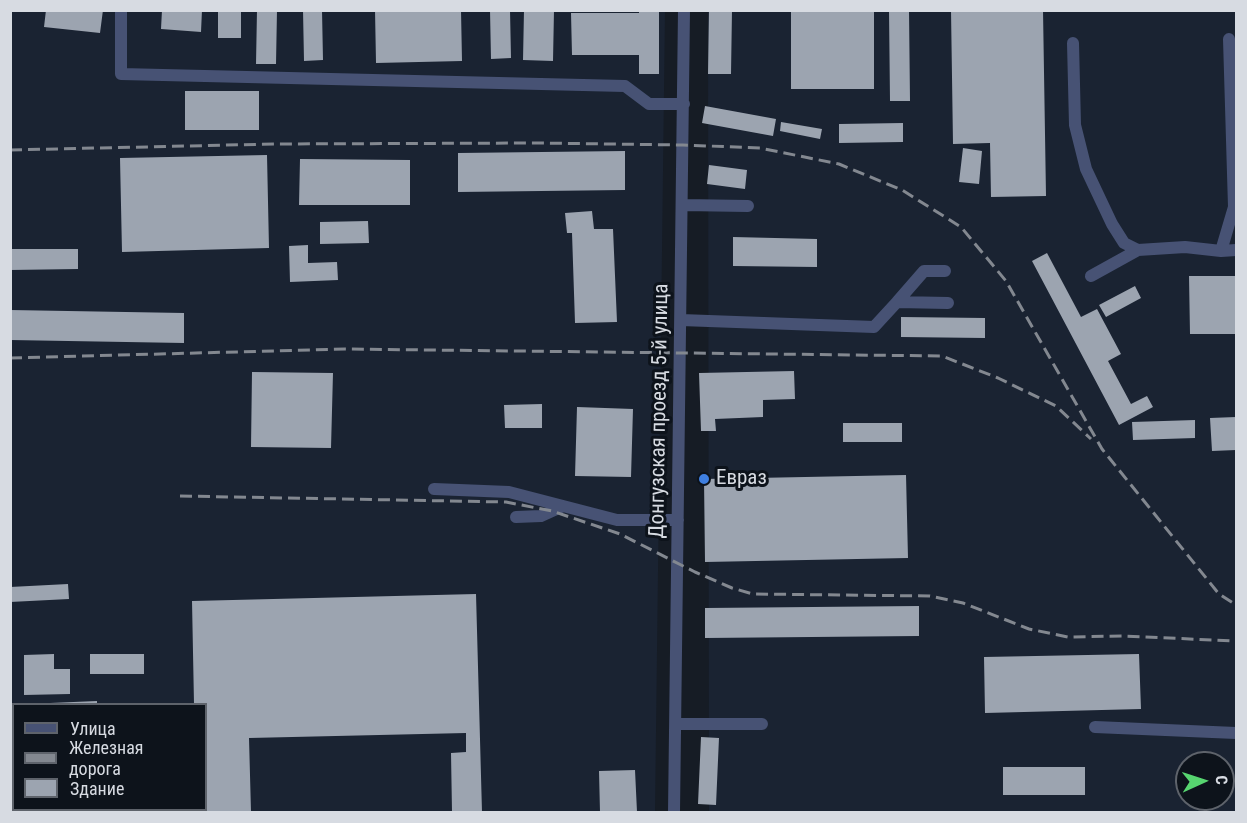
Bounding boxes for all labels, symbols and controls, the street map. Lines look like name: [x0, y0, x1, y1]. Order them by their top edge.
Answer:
street label: Донгузская проезд 5-й улица: [645, 283, 675, 539]
place label: Евраз: [716, 466, 767, 492]
marker: Евраз: [697, 472, 711, 486]
legend: [12, 703, 207, 811]
text: Улица: [70, 718, 116, 739]
text: Железная дорога: [69, 737, 144, 779]
north arrow: [1175, 751, 1235, 811]
text: С: [1212, 775, 1231, 785]
text: Здание: [70, 778, 124, 799]

